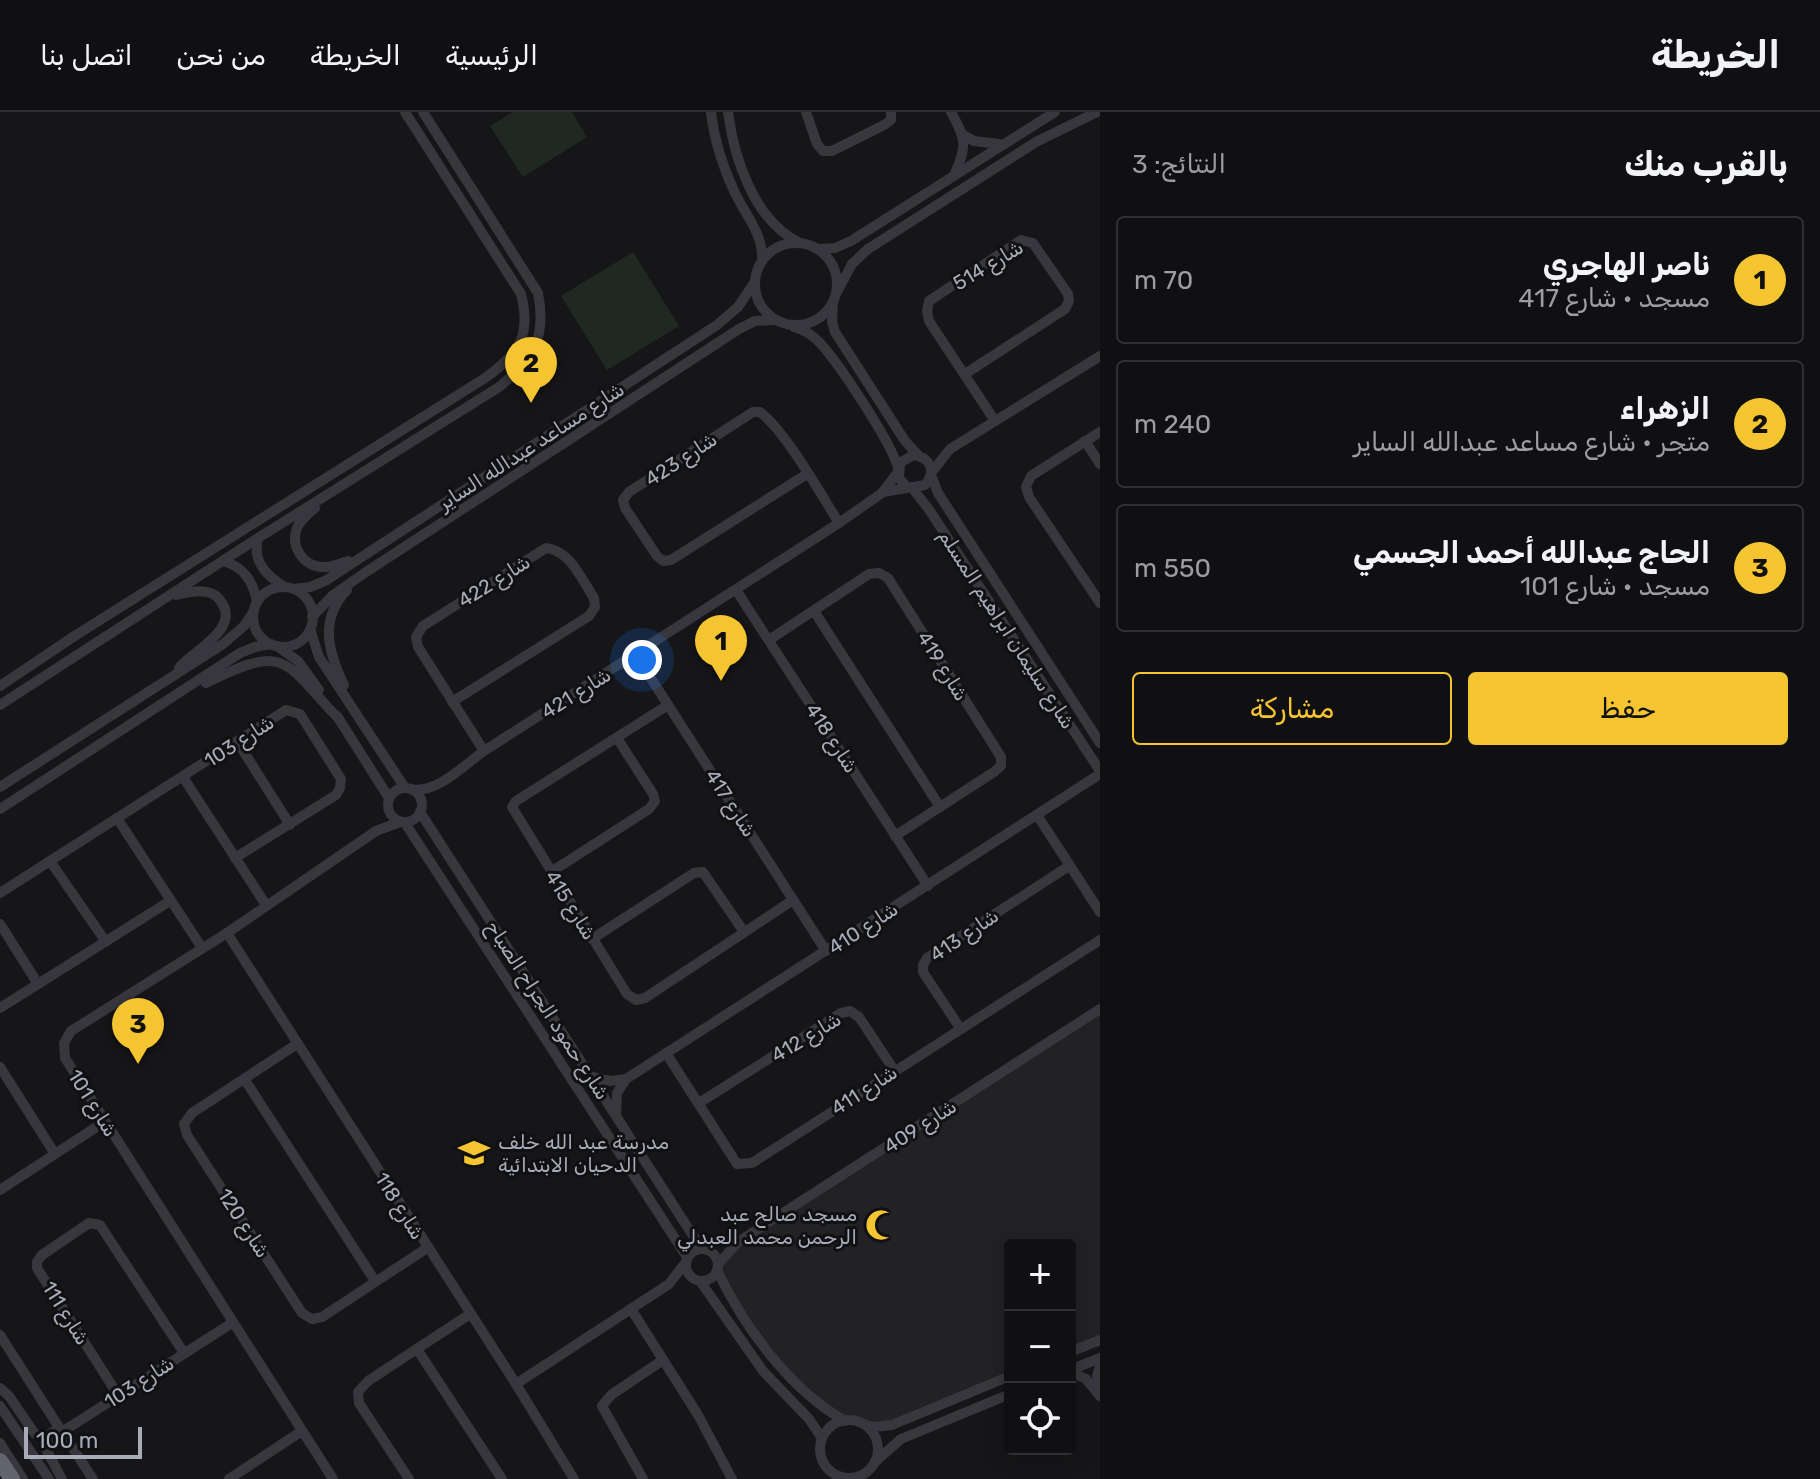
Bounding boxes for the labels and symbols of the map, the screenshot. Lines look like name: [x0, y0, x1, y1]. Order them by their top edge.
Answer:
street label: شارع 514: [949, 235, 1028, 297]
pin: 2: [505, 337, 557, 403]
street label: شارع مساعد عبدالله الساير: [432, 377, 630, 518]
street label: شارع 423: [641, 427, 723, 493]
street label: شارع سليمان ابراهيم المسلم: [932, 525, 1081, 734]
street label: شارع 422: [453, 549, 536, 614]
pin: 1: [695, 615, 747, 681]
street label: شارع 419: [911, 627, 974, 706]
your location: [622, 640, 662, 680]
street label: شارع 421: [537, 662, 616, 725]
street label: شارع 418: [799, 699, 863, 779]
street label: شارع 103: [200, 710, 279, 774]
street label: شارع 417: [699, 765, 762, 843]
street label: شارع 415: [539, 866, 602, 945]
street label: شارع 410: [824, 897, 904, 961]
street label: شارع 413: [925, 903, 1004, 968]
street label: شارع حمود الجراح الصباح: [479, 916, 615, 1105]
pin: 3: [112, 998, 164, 1064]
street label: شارع 412: [767, 1007, 846, 1069]
street label: شارع 411: [826, 1060, 903, 1122]
street label: شارع 101: [61, 1065, 123, 1142]
street label: شارع 409: [879, 1094, 962, 1160]
place label: مدرسة عبد الله خلف الدحيان الابتدائية: [498, 1130, 669, 1177]
school or university icon: مدرسة عبد الله خلف الدحيان الابتدائية: [457, 1136, 491, 1170]
street label: شارع 118: [368, 1168, 430, 1245]
street label: شارع 120: [211, 1184, 275, 1263]
place label: مسجد صالح عبد الرحمن محمد العبدلي: [677, 1202, 857, 1252]
mosque icon: مسجد صالح عبد الرحمن محمد العبدلي: [864, 1208, 898, 1242]
street label: شارع 111: [35, 1277, 95, 1350]
street label: شارع 103: [100, 1351, 179, 1415]
scale bar: [24, 1423, 142, 1459]

